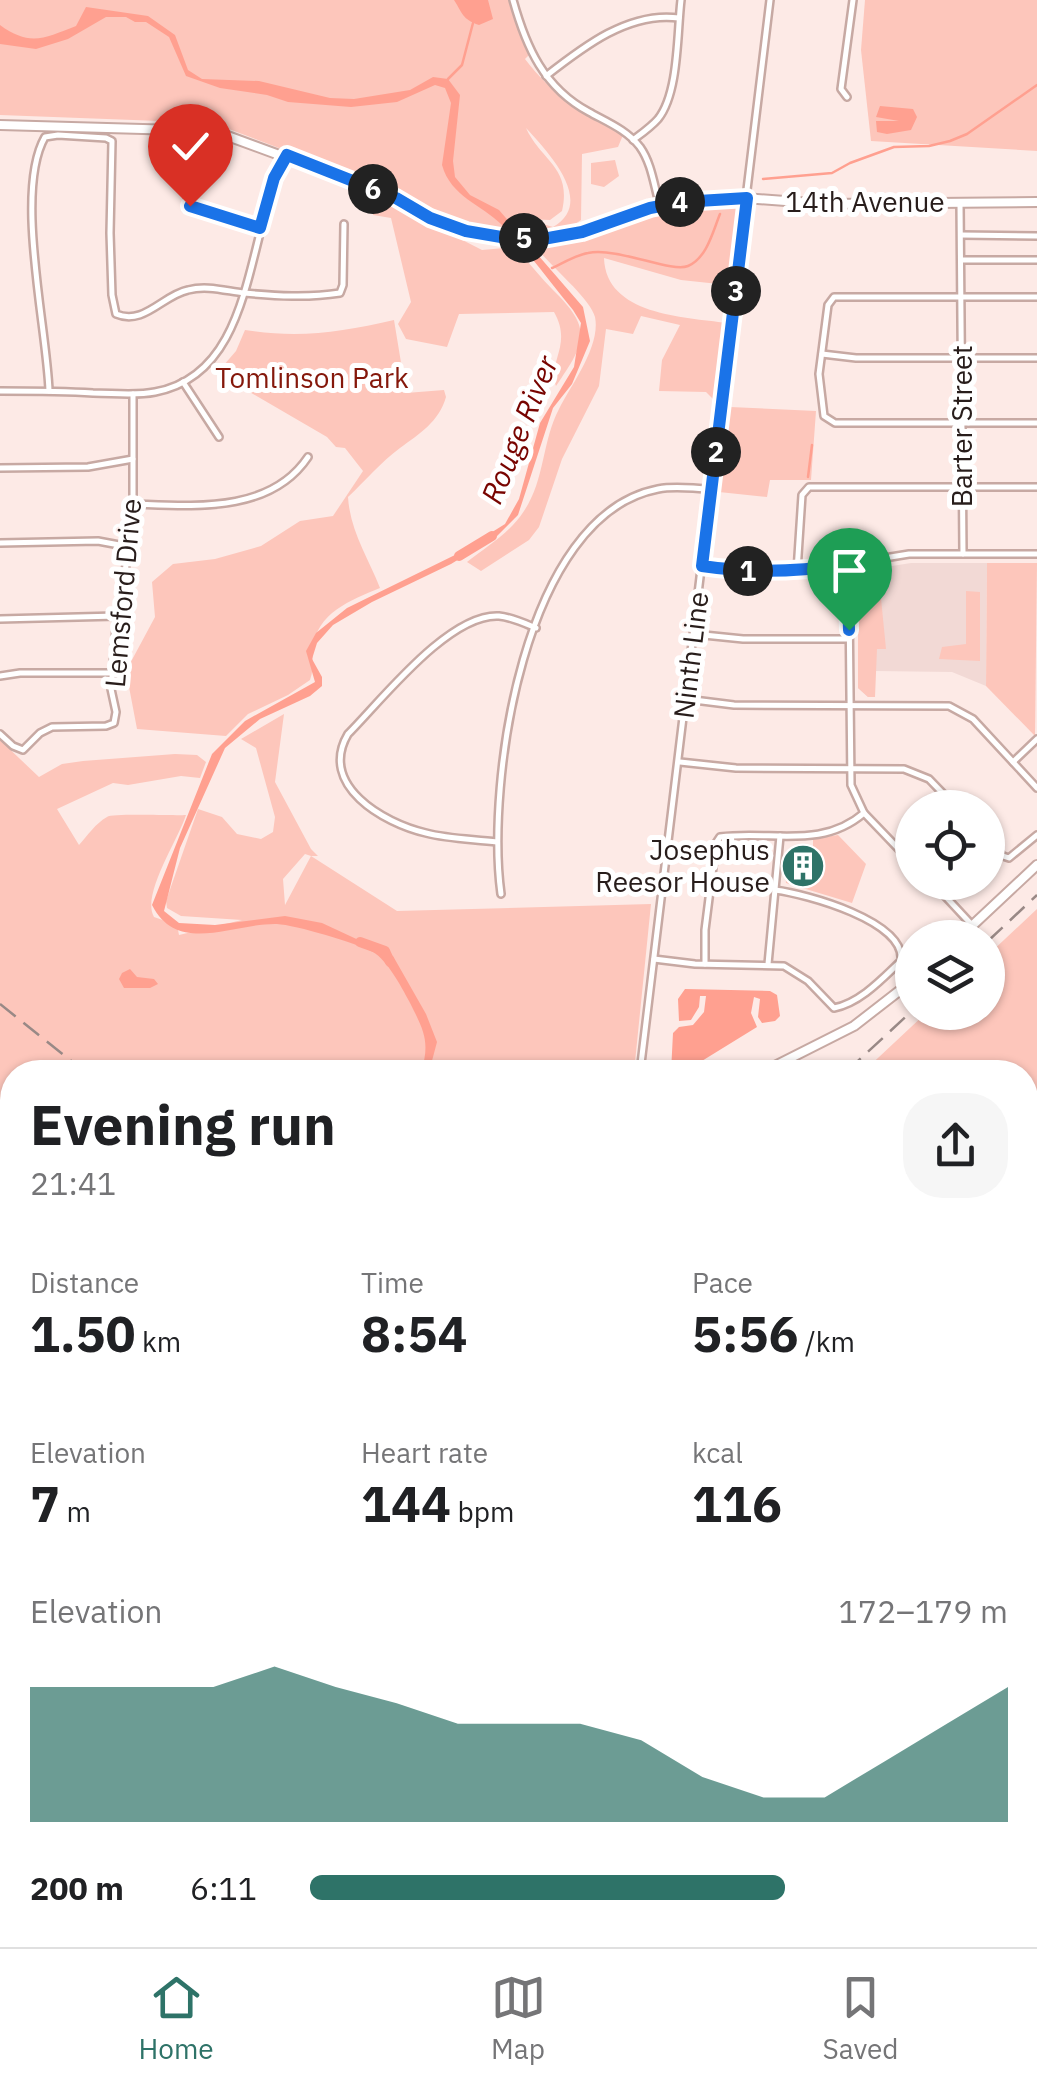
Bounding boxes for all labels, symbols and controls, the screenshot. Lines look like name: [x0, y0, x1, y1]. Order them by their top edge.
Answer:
pin: [148, 104, 233, 207]
icon: check: [163, 119, 218, 174]
pin: 6: [348, 164, 398, 214]
text: 6: [365, 170, 381, 207]
pin: 4: [655, 177, 705, 227]
text: 4: [672, 183, 688, 220]
street label: 14th Avenue: [785, 183, 945, 220]
pin: 5: [499, 213, 549, 263]
text: 5: [516, 219, 532, 256]
pin: 3: [711, 266, 761, 316]
text: 3: [728, 272, 744, 309]
street label: Barter Street: [943, 345, 980, 507]
water label: Rouge River: [471, 349, 566, 509]
park label: Tomlinson Park: [215, 359, 409, 396]
pin: 2: [691, 427, 741, 477]
text: 2: [708, 433, 724, 470]
street label: Lemsford Drive: [96, 497, 149, 689]
pin: [807, 528, 892, 631]
icon: arrive: [822, 543, 877, 598]
pin: 1: [723, 546, 773, 596]
text: 1: [740, 552, 756, 589]
street label: Ninth Line: [664, 589, 717, 720]
map controls: [895, 790, 1005, 1030]
button: locate: [895, 790, 1005, 900]
place label: Josephus Reesor House: [595, 831, 770, 900]
building icon: Josephus Reesor House: [780, 843, 826, 889]
button: layers: [895, 920, 1005, 1030]
text: Evening run: [30, 1089, 336, 1160]
button: share: [903, 1093, 1008, 1198]
text: 21:41: [30, 1162, 116, 1204]
text: Distance: [30, 1264, 139, 1301]
text: Time: [361, 1264, 424, 1301]
text: Pace: [692, 1264, 753, 1301]
text: 1.50: [30, 1301, 136, 1366]
text: 8:54: [361, 1301, 468, 1366]
text: 5:56: [692, 1301, 799, 1366]
text: km: [136, 1323, 181, 1360]
text: /km: [799, 1323, 855, 1360]
text: Elevation: [30, 1434, 146, 1471]
text: Heart rate: [361, 1434, 488, 1471]
text: kcal: [692, 1434, 743, 1471]
text: 7: [30, 1471, 60, 1536]
text: 144: [361, 1471, 451, 1536]
text: 116: [692, 1471, 782, 1536]
text: m: [60, 1493, 91, 1530]
text: bpm: [451, 1493, 515, 1530]
text: Elevation: [30, 1590, 163, 1632]
text: 172–179 m: [838, 1590, 1008, 1632]
text: 200 m: [30, 1867, 124, 1909]
text: 6:11: [190, 1867, 257, 1909]
tab: Home: [138, 1970, 214, 2067]
tab: Map: [491, 1970, 546, 2067]
tab: Saved: [822, 1970, 899, 2067]

